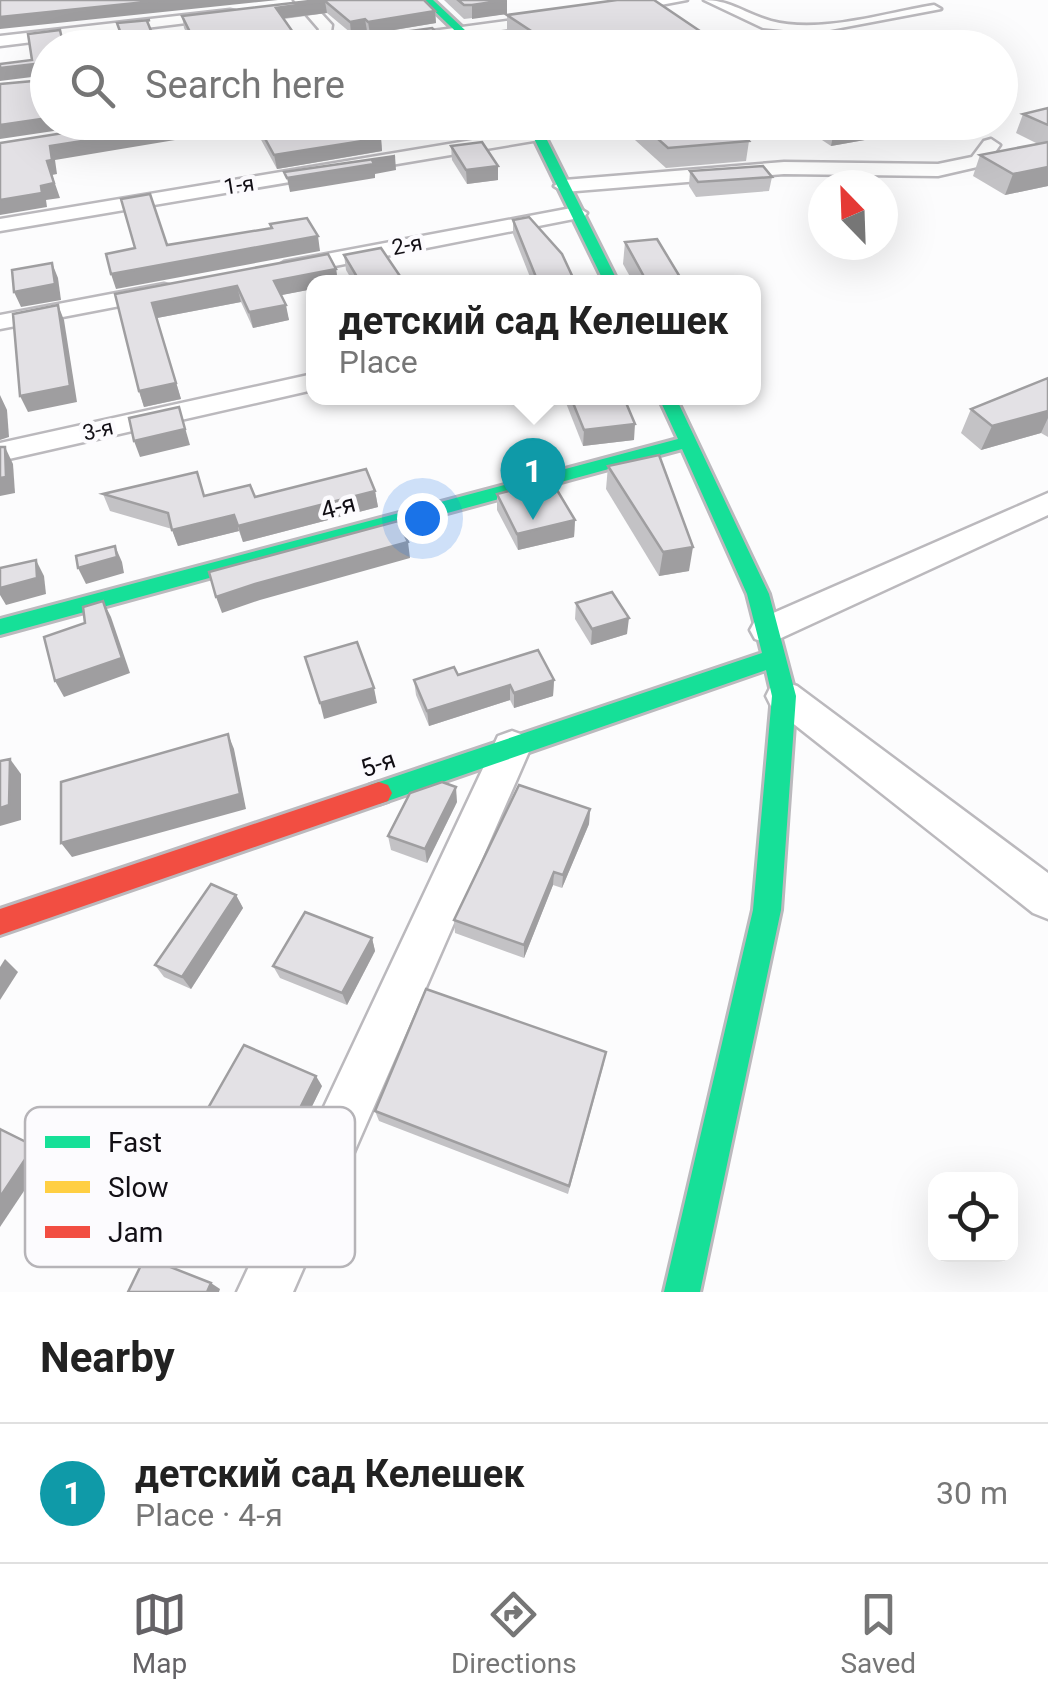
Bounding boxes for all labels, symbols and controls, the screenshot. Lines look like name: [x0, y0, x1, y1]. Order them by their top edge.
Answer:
search box: [30, 30, 1018, 140]
icon: search: [65, 58, 120, 113]
text: Search here: [145, 63, 345, 107]
street label: 1-я: [222, 170, 256, 200]
north arrow: [808, 170, 898, 260]
street label: 2-я: [390, 230, 424, 260]
popup: [306, 275, 761, 405]
text: детский сад Келешек: [339, 299, 728, 343]
text: Place: [339, 343, 418, 381]
street label: 3-я: [80, 414, 116, 446]
pin: 1: [500, 438, 566, 520]
street label: 4-я: [317, 489, 359, 525]
your location: [397, 493, 448, 544]
street label: 5-я: [357, 745, 399, 783]
legend: [25, 1107, 355, 1267]
text: Fast: [108, 1126, 162, 1159]
text: Slow: [108, 1171, 168, 1204]
map controls: [928, 1172, 1018, 1262]
button: locate: [928, 1172, 1018, 1262]
text: Jam: [108, 1216, 163, 1249]
text: Nearby: [40, 1333, 175, 1382]
text: детский сад Келешек: [135, 1452, 525, 1496]
text: 1: [63, 1474, 82, 1512]
text: 30 m: [936, 1474, 1008, 1512]
text: Place · 4-я: [135, 1496, 283, 1534]
tab: Map: [132, 1587, 187, 1680]
tab: Directions: [451, 1587, 577, 1680]
tab: Saved: [840, 1587, 916, 1680]

